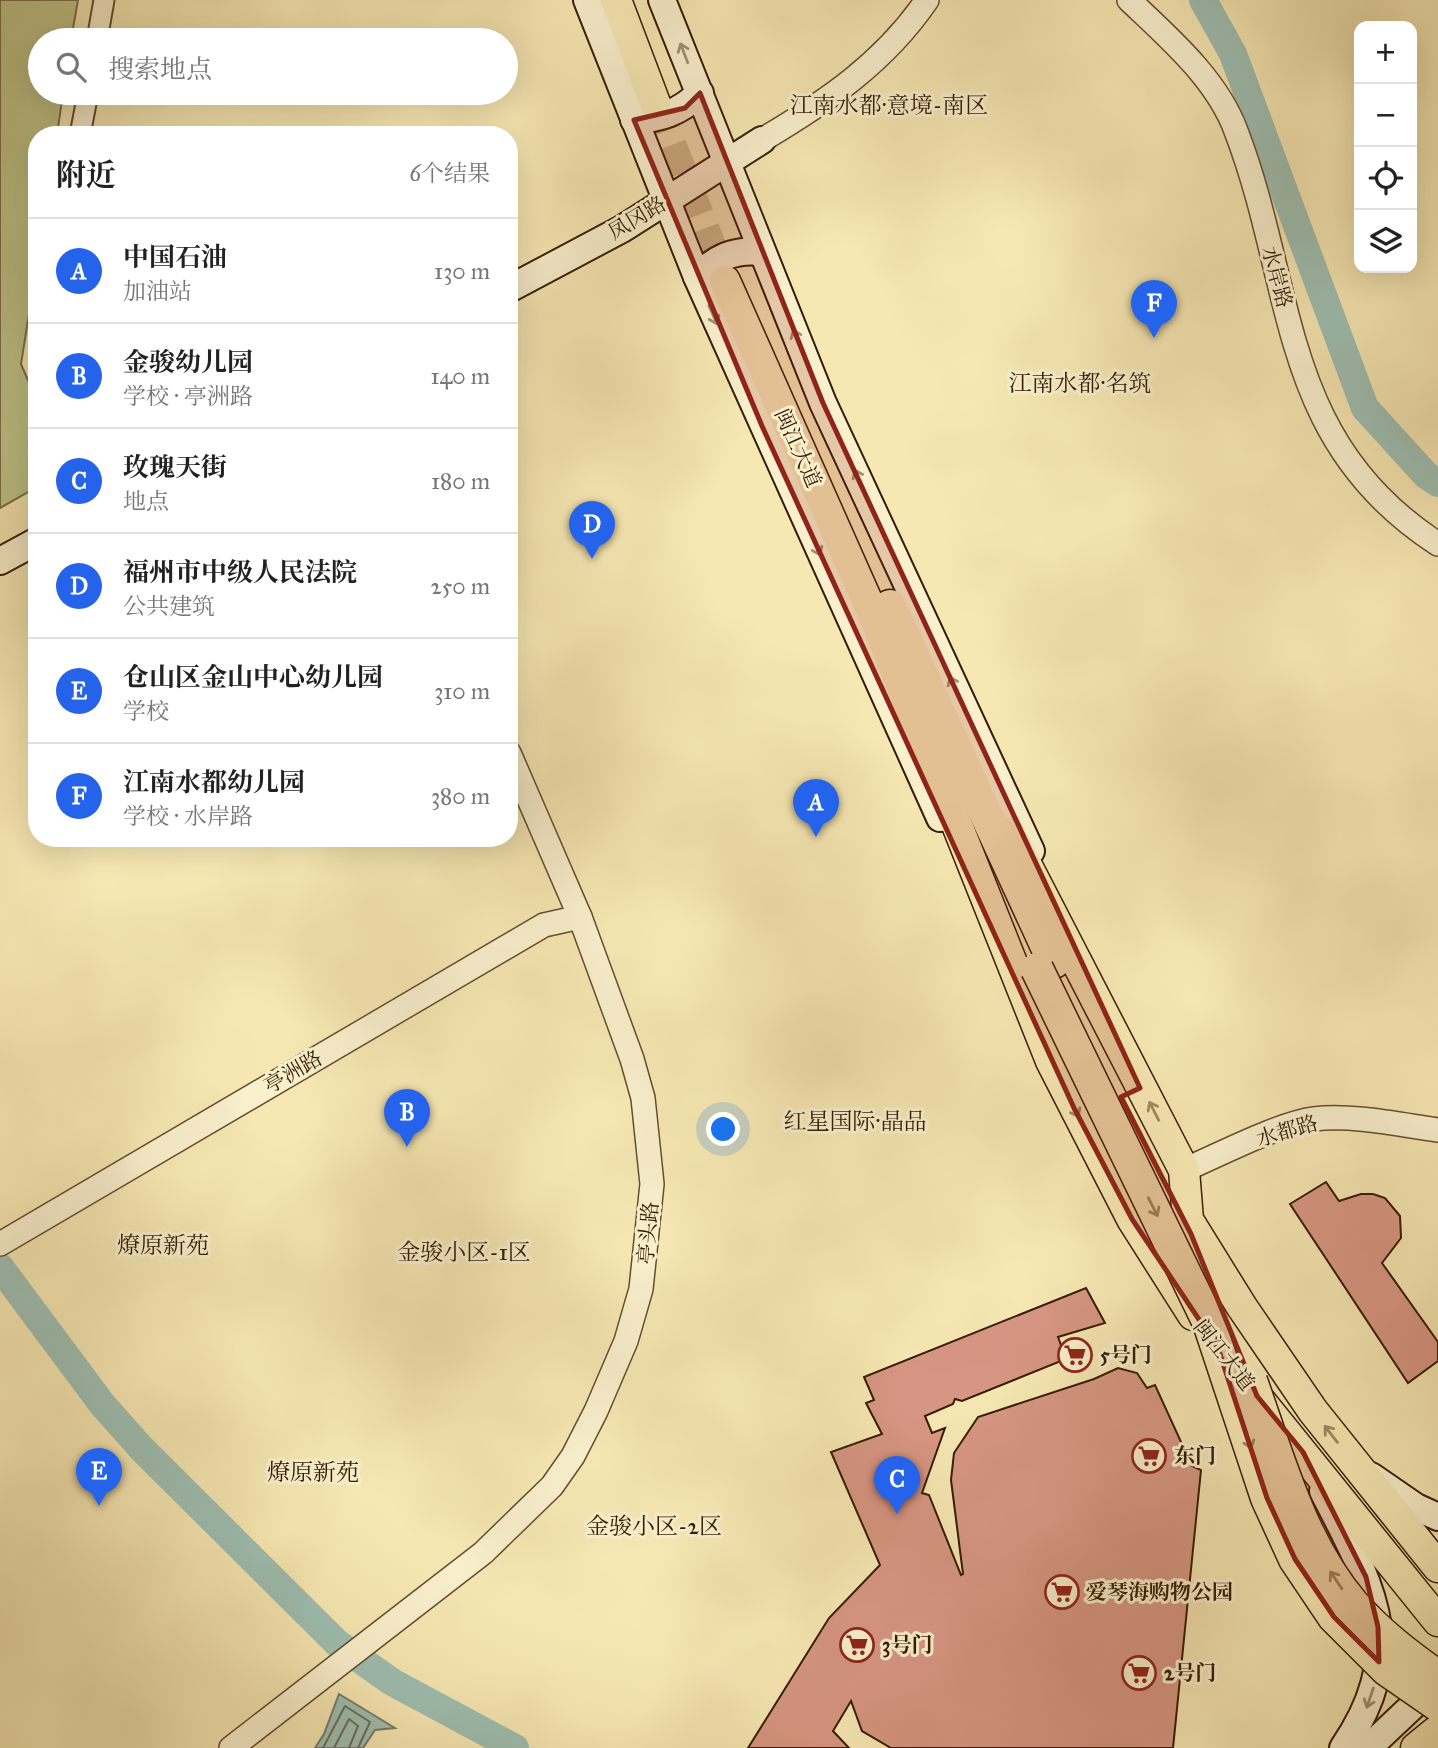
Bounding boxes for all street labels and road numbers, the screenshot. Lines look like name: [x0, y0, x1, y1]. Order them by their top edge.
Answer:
street label: 凤冈路: [603, 191, 671, 245]
street label: 水岸路: [1256, 243, 1298, 311]
street label: 闽江大道: [769, 404, 827, 492]
street label: 亭洲路: [259, 1045, 327, 1099]
street label: 水都路: [1253, 1110, 1321, 1152]
street label: 亭头路: [632, 1200, 664, 1266]
street label: 闽江大道: [1188, 1314, 1260, 1396]

